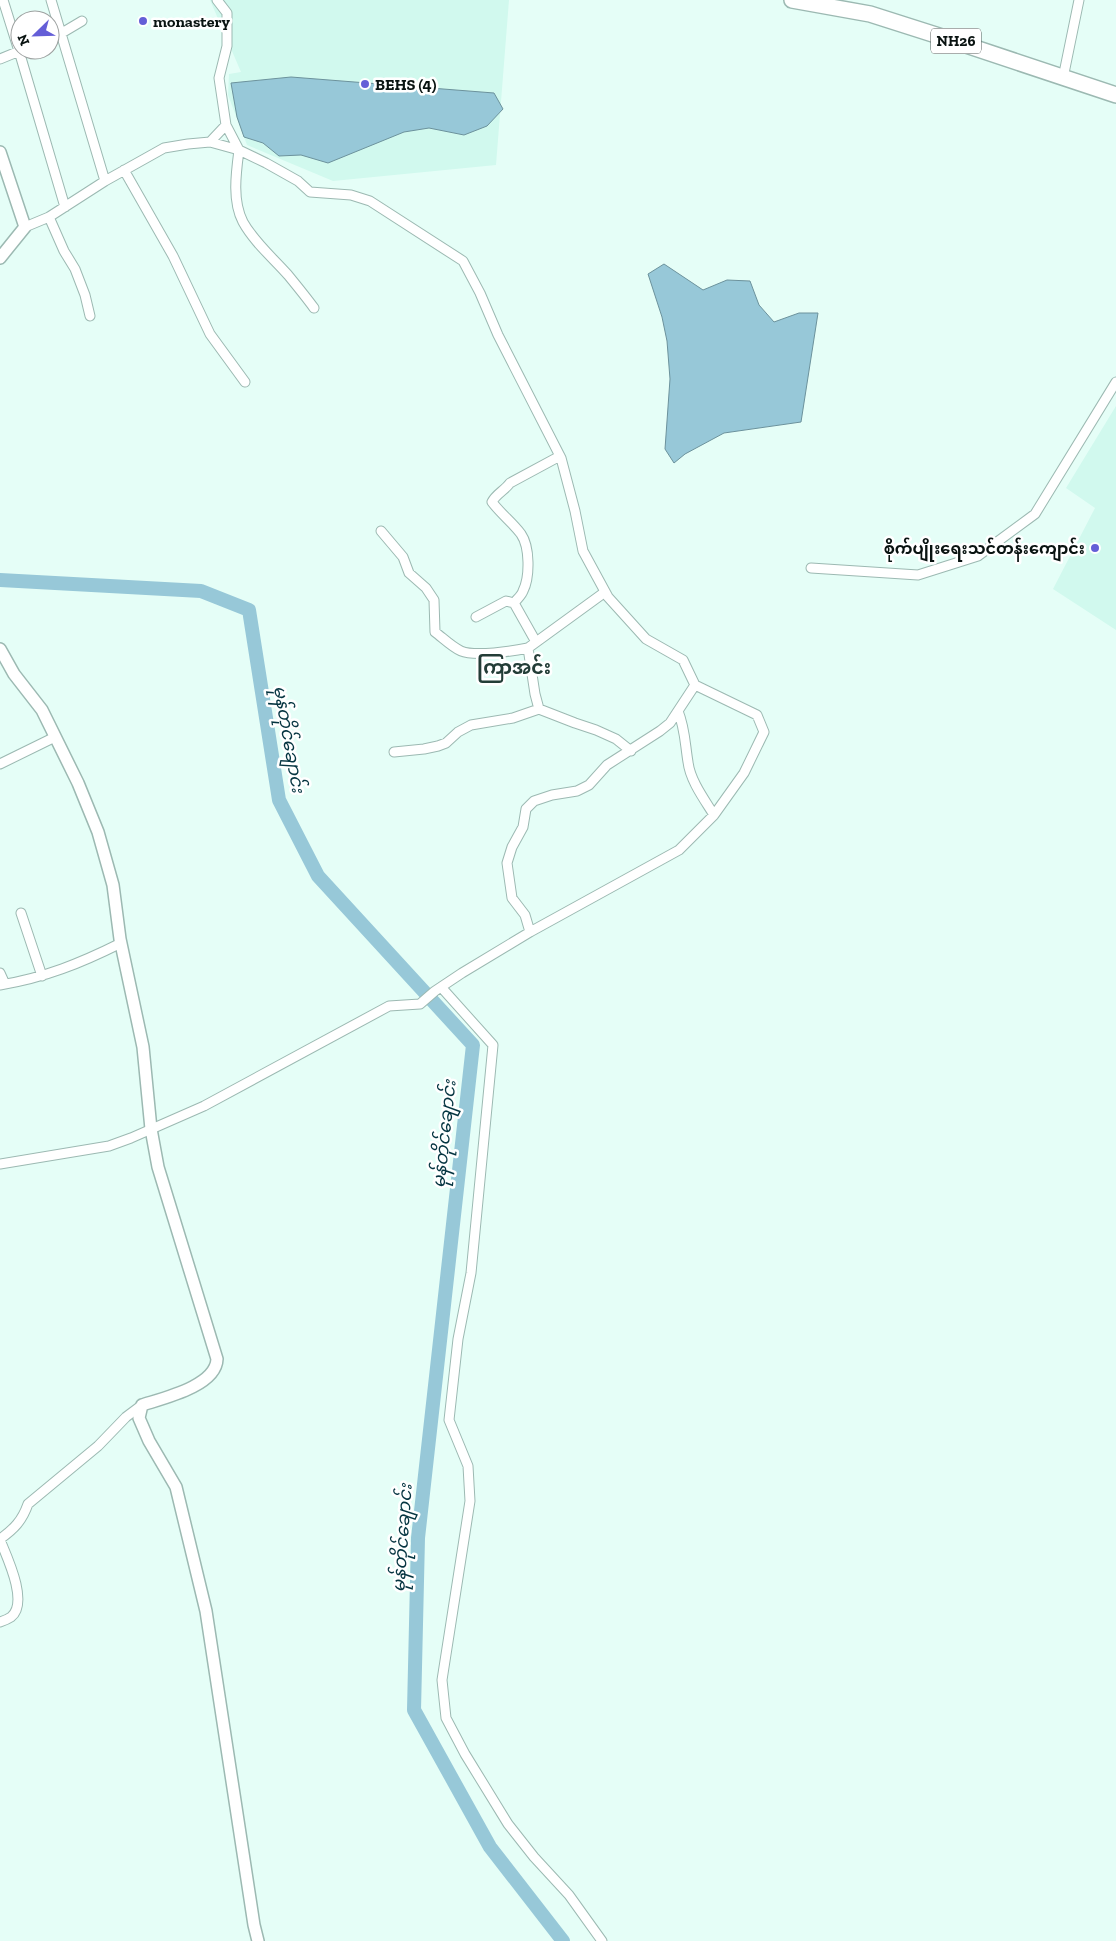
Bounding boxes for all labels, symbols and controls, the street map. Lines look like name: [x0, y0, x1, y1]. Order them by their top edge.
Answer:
north arrow: [10, 10, 60, 60]
place label: monastery: [153, 12, 230, 31]
marker: monastery: [137, 15, 149, 27]
road number: NH26: [931, 28, 981, 54]
text: N: [13, 31, 33, 48]
place label: BEHS (4): [375, 75, 437, 94]
marker: BEHS (4): [359, 78, 371, 90]
place label: စိုက်ပျိုးရေးသင်တန်းကျောင်း: [884, 537, 1085, 562]
marker: စိုက်ပျိုးရေးသင်တန်းကျောင်း: [1089, 542, 1101, 554]
district label: ကြာအင်း: [477, 654, 551, 683]
water label: မုန်တိုင်ချောင်း: [265, 683, 312, 797]
water label: မုန်တိုင်ချောင်း: [425, 1077, 465, 1189]
water label: မုန်တိုင်ချောင်း: [385, 1481, 421, 1593]

